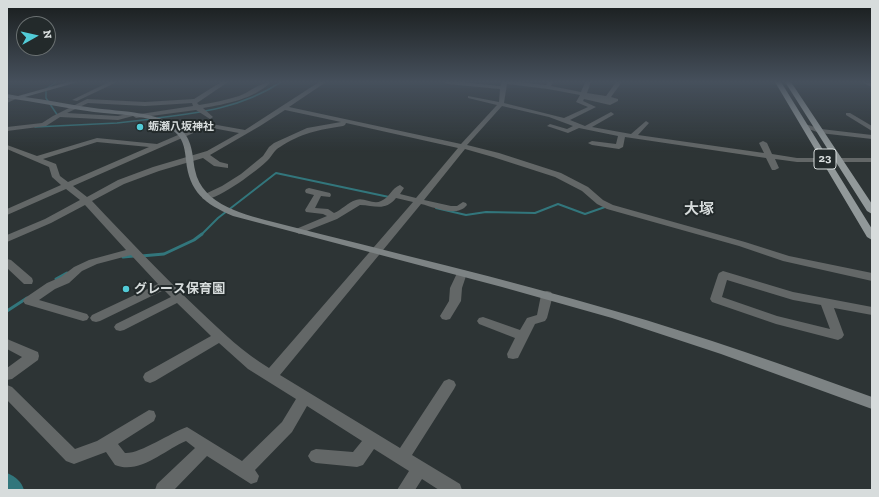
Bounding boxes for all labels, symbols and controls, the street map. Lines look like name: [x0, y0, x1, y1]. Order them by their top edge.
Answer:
north arrow: [16, 16, 56, 56]
text: N: [40, 29, 54, 39]
place label: 蛎瀬八坂神社: [148, 120, 214, 134]
marker: 蛎瀬八坂神社: [135, 122, 145, 132]
road number: 23: [814, 149, 836, 169]
district label: 大塚: [684, 201, 714, 219]
place label: グレース保育園: [134, 281, 225, 297]
marker: グレース保育園: [121, 284, 131, 294]

